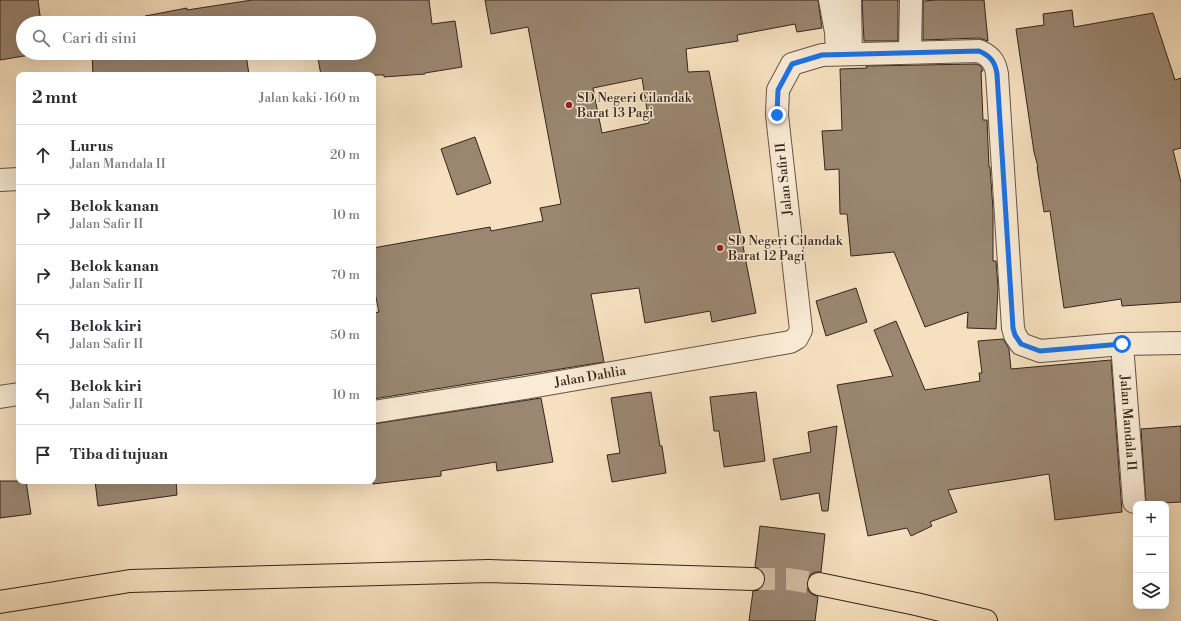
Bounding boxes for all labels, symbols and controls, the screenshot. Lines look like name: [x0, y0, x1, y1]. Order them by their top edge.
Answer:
search box: [16, 16, 376, 60]
icon: search: [30, 27, 52, 49]
text: Cari di sini: [62, 29, 137, 48]
text: 2 mnt: [32, 87, 77, 109]
text: Jalan kaki · 160 m: [259, 90, 360, 106]
place label: SD Negeri Cilandak Barat 13 Pagi: [576, 90, 693, 121]
marker: SD Negeri Cilandak Barat 13 Pagi: [564, 100, 574, 110]
route end: [768, 106, 786, 124]
text: Lurus: [70, 137, 113, 156]
street label: Jalan Safir II: [772, 142, 796, 217]
icon: ahead: [32, 144, 54, 166]
text: 20 m: [330, 147, 360, 163]
text: Jalan Mandala II: [70, 156, 166, 172]
text: Belok kanan: [70, 197, 159, 216]
icon: right: [32, 204, 54, 226]
text: 10 m: [332, 207, 360, 223]
text: Jalan Safir II: [70, 216, 143, 232]
place label: SD Negeri Cilandak Barat 12 Pagi: [727, 233, 844, 264]
marker: SD Negeri Cilandak Barat 12 Pagi: [715, 243, 725, 253]
text: Belok kanan: [70, 257, 159, 276]
icon: right: [32, 264, 54, 286]
text: 70 m: [331, 267, 360, 283]
text: Jalan Safir II: [70, 276, 143, 292]
text: Belok kiri: [70, 317, 141, 336]
icon: left: [32, 324, 54, 346]
text: 50 m: [330, 327, 360, 343]
route start: [1113, 335, 1131, 353]
text: Jalan Safir II: [70, 336, 143, 352]
street label: Jalan Dahlia: [552, 363, 627, 391]
street label: Jalan Mandala II: [1116, 373, 1140, 471]
text: Belok kiri: [70, 377, 141, 396]
icon: left: [32, 384, 54, 406]
text: 10 m: [332, 387, 360, 403]
text: Jalan Safir II: [70, 396, 143, 412]
icon: arrive: [32, 444, 54, 466]
text: Tiba di tujuan: [70, 445, 168, 464]
map controls: [1133, 501, 1169, 609]
button: +: [1133, 501, 1169, 537]
button: −: [1133, 537, 1169, 573]
button: layers: [1133, 573, 1169, 609]

